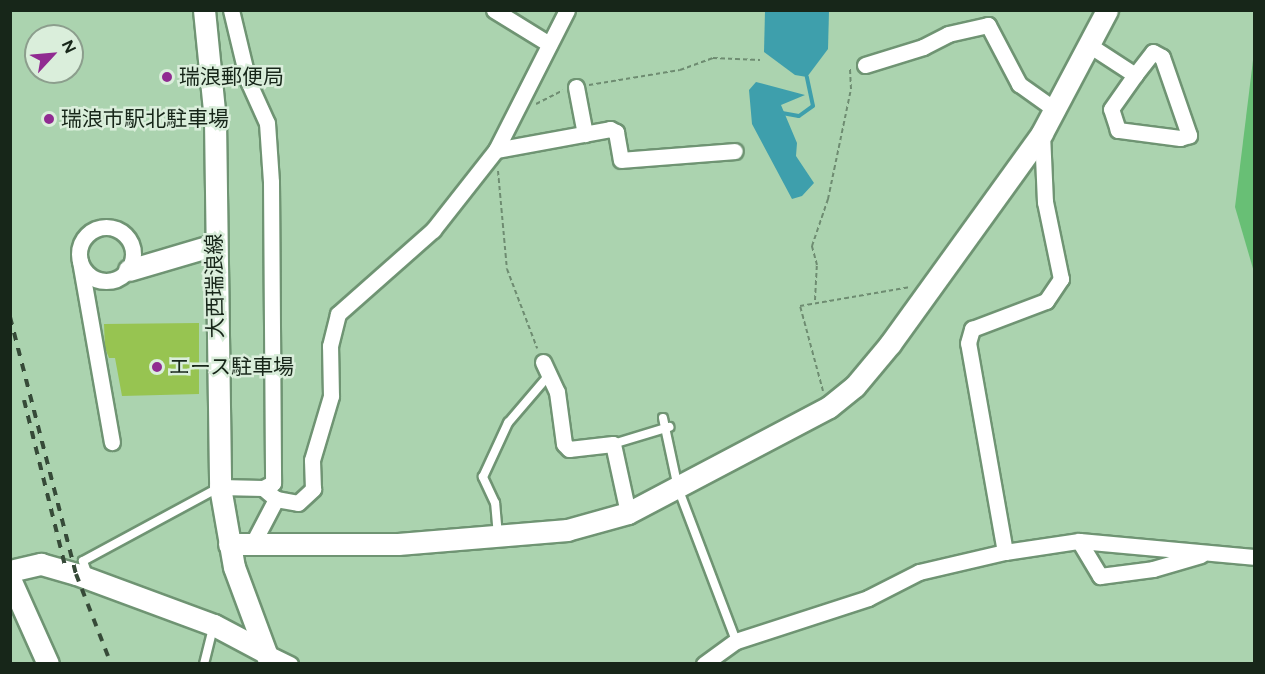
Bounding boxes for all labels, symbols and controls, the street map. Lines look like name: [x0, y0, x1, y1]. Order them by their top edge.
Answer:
north arrow: [24, 24, 84, 84]
text: N: [58, 37, 80, 56]
place label: 瑞浪郵便局: [179, 64, 284, 90]
marker: 瑞浪郵便局: [160, 70, 174, 84]
place label: 瑞浪市駅北駐車場: [61, 106, 229, 132]
marker: 瑞浪市駅北駐車場: [42, 112, 56, 126]
street label: 大西瑞浪線: [201, 233, 229, 339]
place label: エース駐車場: [169, 354, 295, 380]
marker: エース駐車場: [150, 360, 164, 374]

